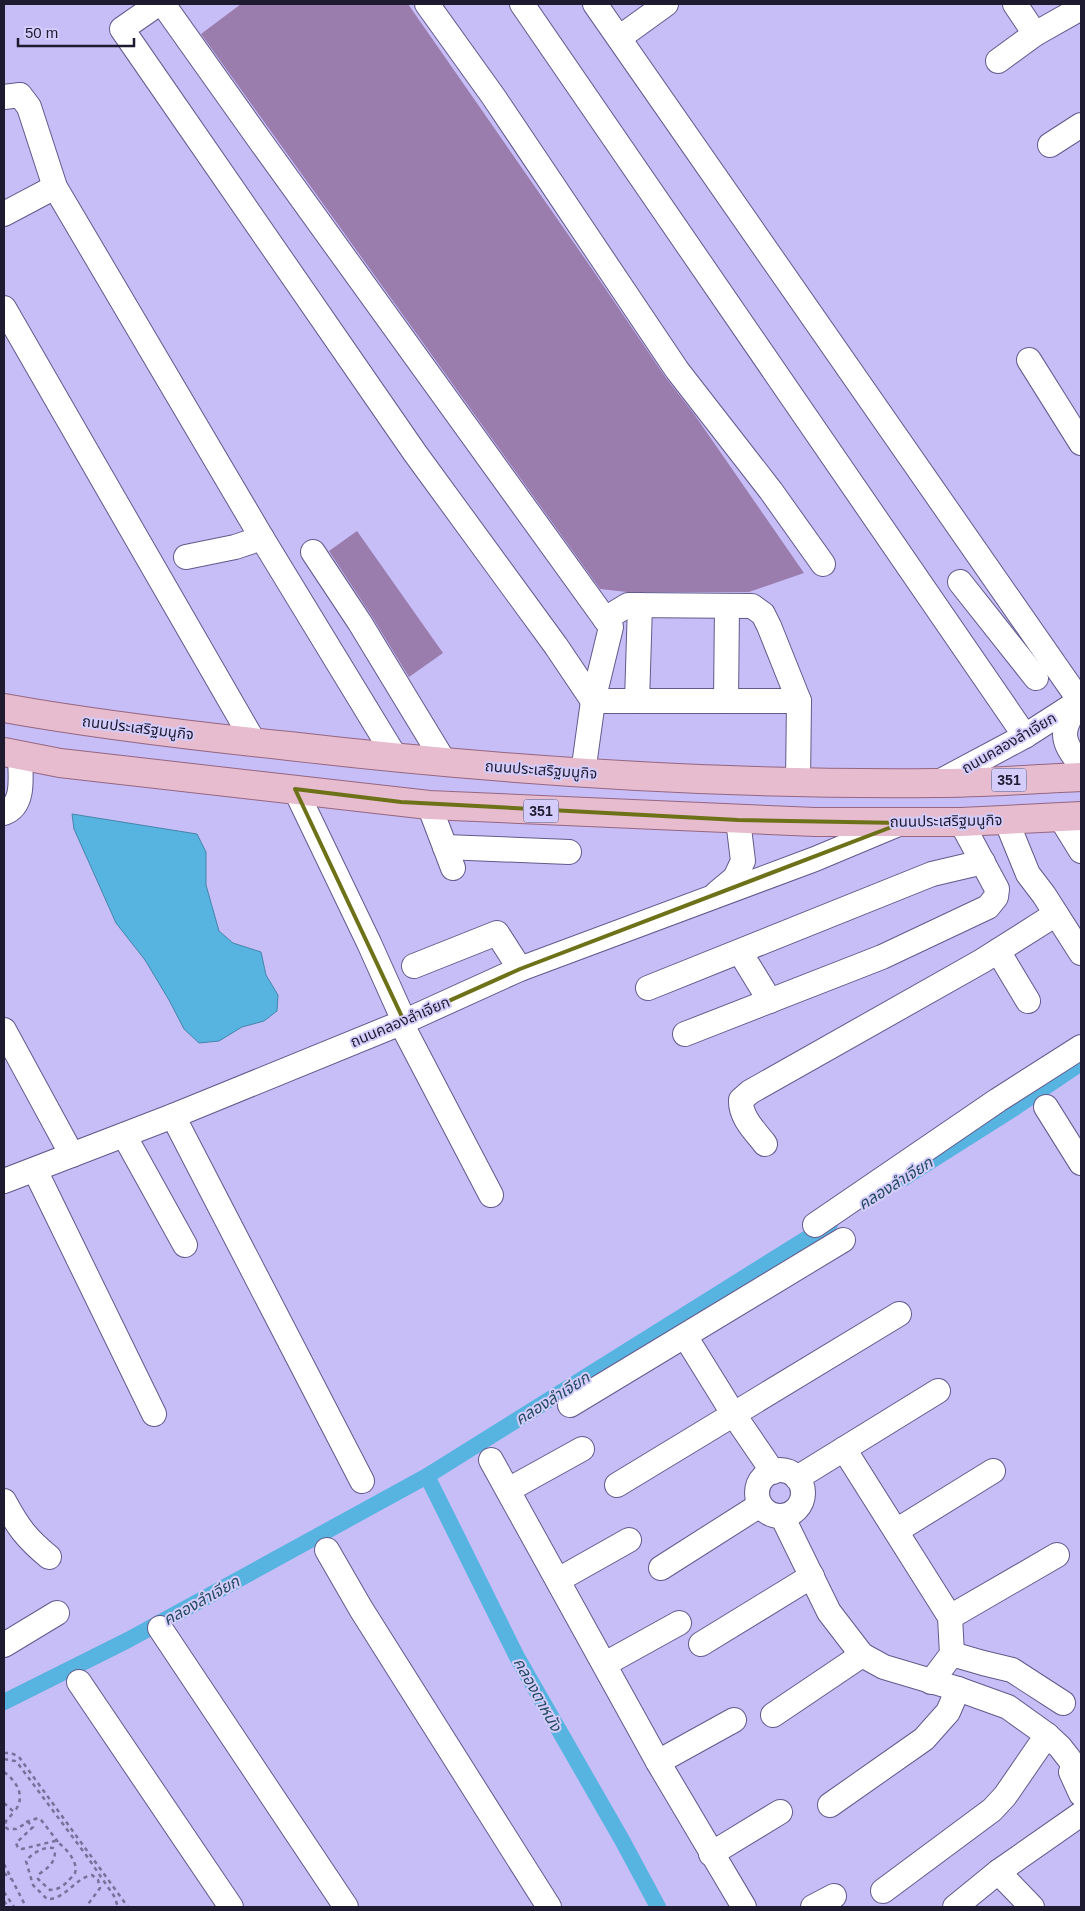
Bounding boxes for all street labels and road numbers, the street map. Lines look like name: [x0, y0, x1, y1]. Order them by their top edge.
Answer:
street label: ถนนคลองลำเจียก: [958, 709, 1059, 777]
street label: ถนนประเสริฐมนูกิจ: [81, 712, 195, 744]
street label: ถนนประเสริฐมนูกิจ: [484, 757, 598, 783]
road number: 351: [992, 768, 1026, 792]
road number: 351: [524, 799, 558, 822]
street label: ถนนประเสริฐมนูกิจ: [890, 811, 1002, 831]
street label: ถนนคลองลำเจียก: [348, 993, 452, 1050]

